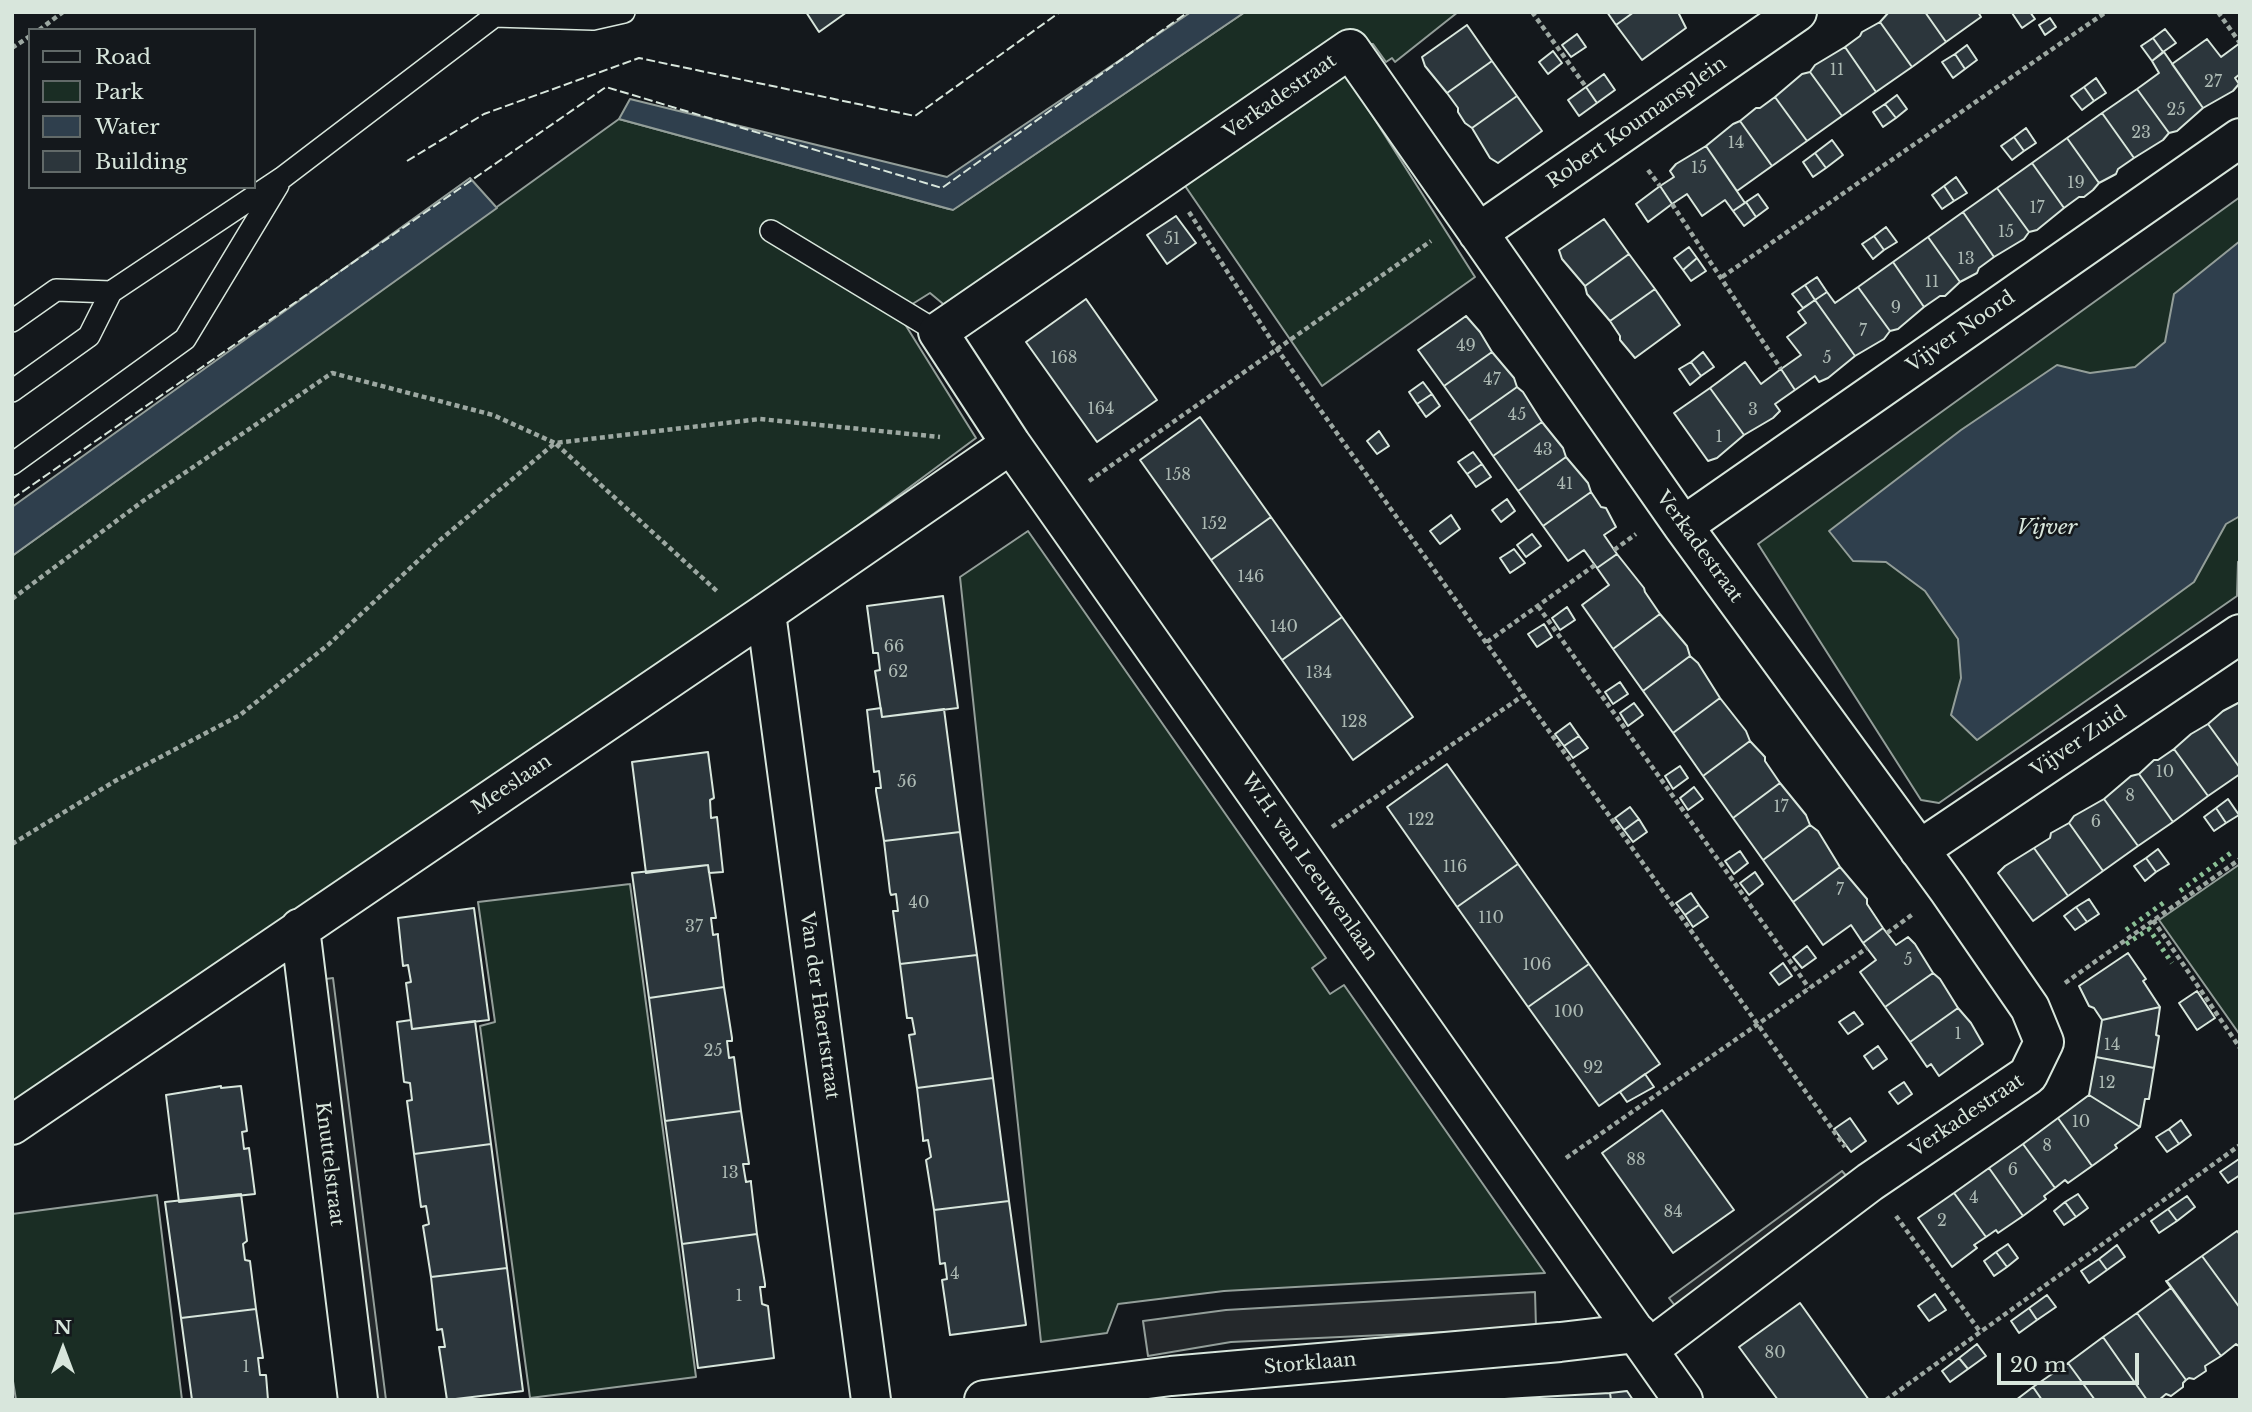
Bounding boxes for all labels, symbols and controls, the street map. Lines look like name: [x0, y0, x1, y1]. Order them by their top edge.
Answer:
legend: [28, 28, 256, 189]
text: Road: [95, 44, 151, 70]
street label: Verkadestraat: [1219, 50, 1341, 144]
street label: Robert Koumansplein: [1543, 52, 1731, 194]
house number: 11: [1830, 60, 1844, 80]
house number: 27: [2204, 72, 2222, 92]
text: Park: [95, 79, 144, 105]
house number: 25: [2167, 100, 2185, 120]
text: Water: [95, 114, 159, 140]
house number: 23: [2131, 123, 2151, 143]
house number: 14: [1728, 133, 1744, 153]
text: Building: [95, 149, 187, 175]
house number: 15: [1691, 158, 1707, 178]
house number: 19: [2067, 173, 2085, 193]
house number: 17: [2029, 198, 2045, 218]
house number: 15: [1998, 222, 2014, 242]
house number: 51: [1164, 229, 1180, 249]
house number: 13: [1958, 249, 1974, 269]
house number: 11: [1925, 272, 1939, 292]
street label: Vijver Noord: [1903, 286, 2019, 378]
house number: 9: [1891, 298, 1901, 318]
house number: 7: [1859, 321, 1867, 341]
house number: 49: [1456, 336, 1476, 356]
house number: 168: [1050, 348, 1078, 368]
house number: 5: [1822, 348, 1832, 368]
house number: 47: [1483, 370, 1501, 390]
house number: 164: [1088, 399, 1114, 419]
house number: 3: [1748, 400, 1758, 420]
house number: 45: [1508, 405, 1526, 425]
house number: 1: [1715, 427, 1723, 447]
house number: 43: [1533, 440, 1553, 460]
house number: 158: [1165, 465, 1191, 485]
house number: 41: [1557, 474, 1573, 494]
street label: Verkadestraat: [1651, 487, 1747, 607]
house number: 152: [1201, 514, 1227, 534]
water label: Vijver: [2017, 515, 2077, 541]
house number: 146: [1238, 567, 1264, 587]
house number: 140: [1270, 617, 1298, 637]
house number: 66: [884, 637, 904, 657]
house number: 62: [888, 662, 908, 682]
house number: 134: [1306, 663, 1332, 683]
street label: Vijver Zuid: [2027, 702, 2131, 782]
house number: 128: [1341, 712, 1367, 732]
street label: Meeslaan: [468, 750, 556, 820]
house number: 10: [2156, 762, 2174, 782]
street label: W.H. van Leeuwenlaan: [1236, 769, 1382, 965]
house number: 56: [897, 772, 917, 792]
house number: 8: [2125, 786, 2135, 806]
house number: 17: [1773, 797, 1789, 817]
house number: 122: [1408, 810, 1434, 830]
house number: 6: [2091, 812, 2101, 832]
house number: 116: [1443, 857, 1467, 877]
house number: 7: [1836, 880, 1844, 900]
house number: 40: [909, 893, 929, 913]
house number: 110: [1478, 908, 1504, 928]
street label: Van der Haertstraat: [795, 911, 843, 1101]
house number: 37: [685, 917, 703, 937]
house number: 5: [1903, 950, 1913, 970]
house number: 106: [1523, 955, 1551, 975]
house number: 100: [1554, 1002, 1584, 1022]
house number: 1: [1954, 1024, 1962, 1044]
house number: 14: [2104, 1035, 2120, 1055]
house number: 25: [704, 1041, 722, 1061]
house number: 92: [1583, 1058, 1603, 1078]
street label: Verkadestraat: [1906, 1070, 2028, 1162]
house number: 12: [2099, 1073, 2115, 1093]
street label: Knuttelstraat: [310, 1101, 348, 1227]
house number: 10: [2072, 1112, 2090, 1132]
house number: 8: [2042, 1136, 2052, 1156]
house number: 88: [1626, 1150, 1646, 1170]
house number: 6: [2008, 1160, 2018, 1180]
house number: 13: [722, 1163, 738, 1183]
house number: 4: [1969, 1188, 1979, 1208]
house number: 84: [1663, 1202, 1683, 1222]
house number: 2: [1937, 1211, 1947, 1231]
house number: 4: [950, 1264, 960, 1284]
house number: 1: [735, 1286, 743, 1306]
north arrow: [28, 1314, 98, 1384]
text: N: [54, 1316, 72, 1339]
scale bar: [2000, 1338, 2142, 1382]
house number: 80: [1764, 1343, 1786, 1363]
street label: Storklaan: [1263, 1349, 1357, 1379]
text: 20 m: [2010, 1352, 2067, 1378]
house number: 1: [242, 1357, 250, 1377]

